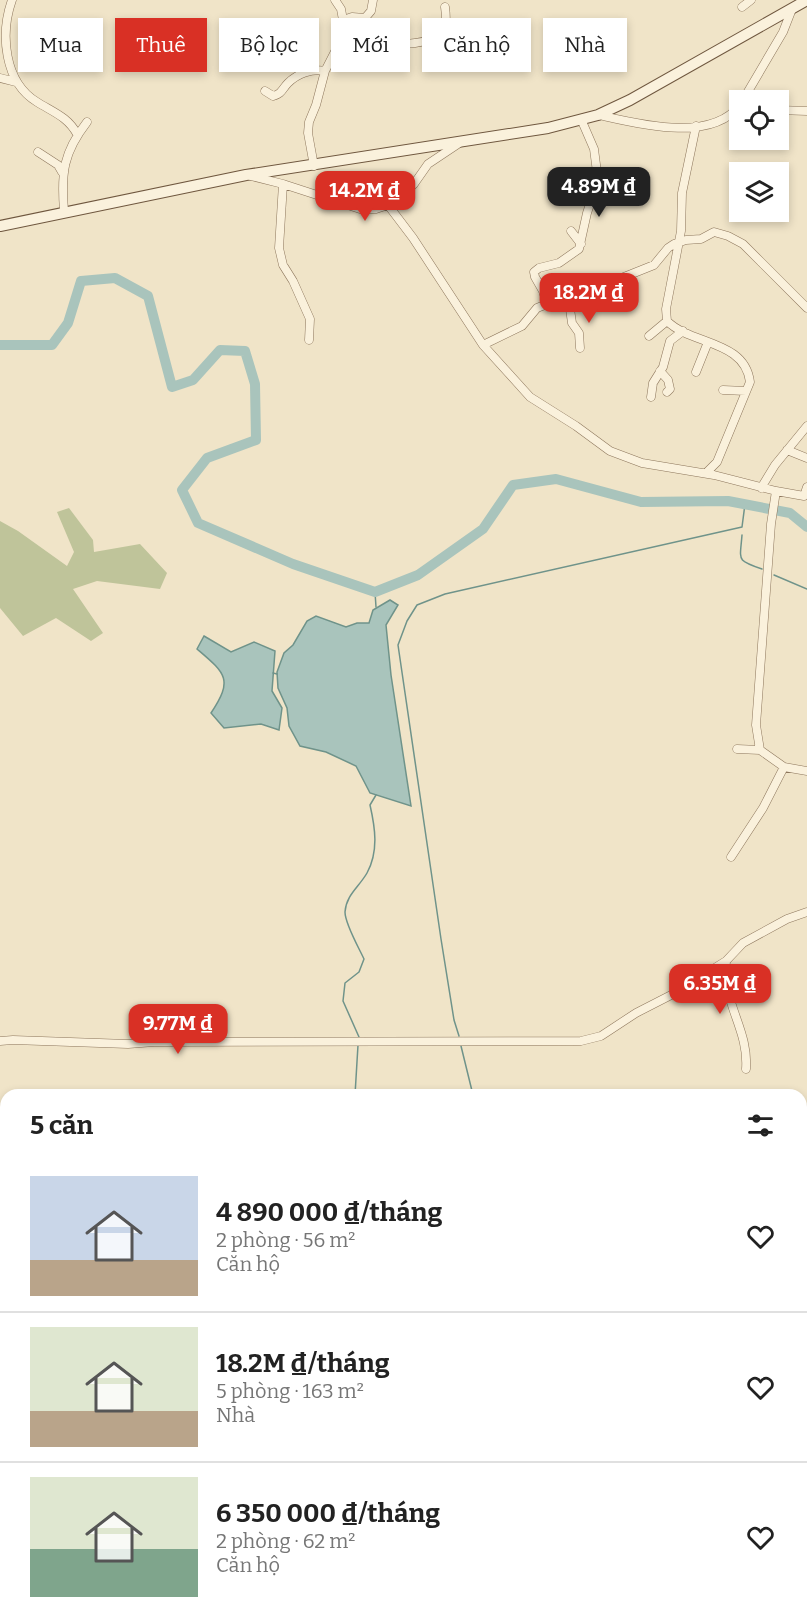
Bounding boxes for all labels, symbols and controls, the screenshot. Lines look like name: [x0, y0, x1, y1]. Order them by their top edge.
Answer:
chip: Mua: [18, 18, 103, 72]
chip: Thuê: [115, 18, 207, 72]
chip: Bộ lọc: [219, 18, 319, 72]
chip: Mới: [331, 18, 410, 72]
chip: Căn hộ: [422, 18, 531, 72]
chip: Nhà: [543, 18, 627, 72]
map controls: [729, 90, 789, 222]
button: locate: [729, 90, 789, 150]
button: layers: [729, 162, 789, 222]
pin: 4.89M ₫: [544, 167, 654, 218]
pin: 14.2M ₫: [310, 171, 420, 222]
text: 4.89M ₫: [561, 174, 637, 198]
text: 14.2M ₫: [329, 178, 401, 202]
pin: 18.2M ₫: [534, 273, 644, 324]
text: 18.2M ₫: [554, 280, 624, 304]
pin: 6.35M ₫: [665, 964, 775, 1015]
text: 6.35M ₫: [683, 971, 757, 995]
pin: 9.77M ₫: [123, 1004, 233, 1055]
text: 9.77M ₫: [143, 1011, 213, 1035]
icon: filters: [744, 1109, 777, 1142]
text: 5 căn: [30, 1110, 93, 1141]
text: 4 890 000 ₫/tháng: [216, 1197, 442, 1228]
icon: home: [78, 1200, 150, 1272]
icon: heart: [744, 1220, 777, 1253]
text: 2 phòng · 56 m²: [216, 1228, 355, 1252]
text: Căn hộ: [216, 1252, 280, 1276]
text: 18.2M ₫/tháng: [216, 1348, 390, 1379]
icon: home: [78, 1351, 150, 1423]
icon: heart: [744, 1371, 777, 1404]
text: 5 phòng · 163 m²: [216, 1379, 364, 1403]
text: Nhà: [216, 1403, 255, 1427]
text: 6 350 000 ₫/tháng: [216, 1498, 440, 1529]
icon: home: [78, 1501, 150, 1573]
icon: heart: [744, 1521, 777, 1554]
text: 2 phòng · 62 m²: [216, 1529, 355, 1553]
text: Căn hộ: [216, 1553, 280, 1577]

